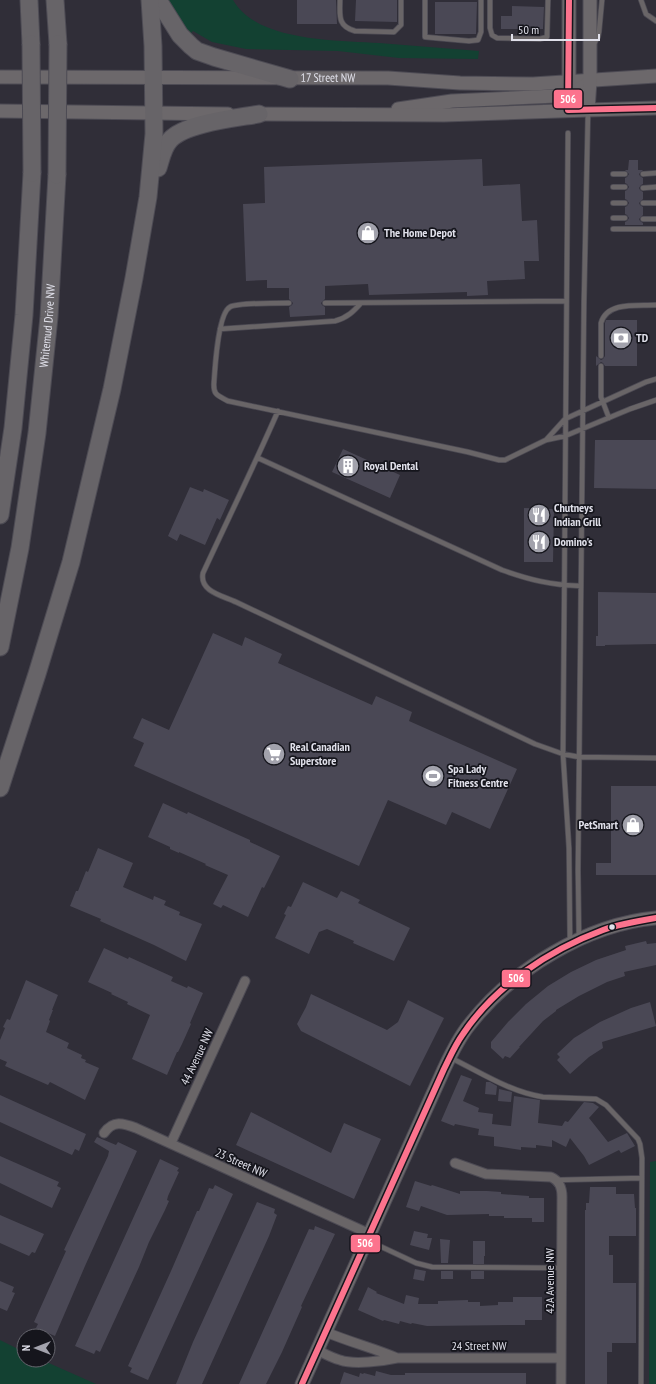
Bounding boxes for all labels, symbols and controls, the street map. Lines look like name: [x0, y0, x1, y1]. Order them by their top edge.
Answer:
scale bar: [512, 16, 599, 42]
text: 50 m: [518, 22, 539, 37]
street label: 17 Street NW: [301, 70, 355, 85]
line badge: 506: [553, 89, 583, 109]
text: 506: [560, 92, 576, 106]
shop icon: The Home Depot: [355, 220, 381, 246]
place label: The Home Depot: [384, 225, 456, 240]
street label: Whitemud Drive NW: [36, 284, 58, 368]
bank icon: TD: [608, 325, 634, 351]
place label: TD: [636, 330, 649, 345]
building icon: Royal Dental: [335, 453, 361, 479]
place label: Royal Dental: [364, 458, 418, 473]
place label: Chutneys Indian Grill: [554, 500, 601, 529]
restaurant icon: Chutneys Indian Grill: [526, 502, 552, 528]
restaurant icon: Domino's: [526, 529, 552, 555]
place label: Domino's: [554, 534, 592, 549]
place label: Real Canadian Superstore: [290, 739, 350, 768]
supermarket icon: Real Canadian Superstore: [261, 741, 287, 767]
place label: Spa Lady Fitness Centre: [448, 761, 508, 790]
sports icon: Spa Lady Fitness Centre: [420, 763, 446, 789]
shop icon: PetSmart: [620, 812, 646, 838]
place label: PetSmart: [579, 817, 619, 832]
unlabelled marker: [607, 922, 617, 932]
line badge: 506: [501, 969, 531, 988]
text: 506: [508, 971, 524, 985]
street label: 44 Avenue NW: [177, 1026, 216, 1087]
street label: 23 Street NW: [213, 1144, 269, 1181]
line badge: 506: [350, 1234, 381, 1253]
text: 506: [357, 1236, 373, 1250]
street label: 42A Avenue NW: [542, 1248, 557, 1314]
north arrow: [16, 1328, 56, 1368]
street label: 24 Street NW: [451, 1338, 507, 1353]
text: N: [19, 1345, 33, 1351]

